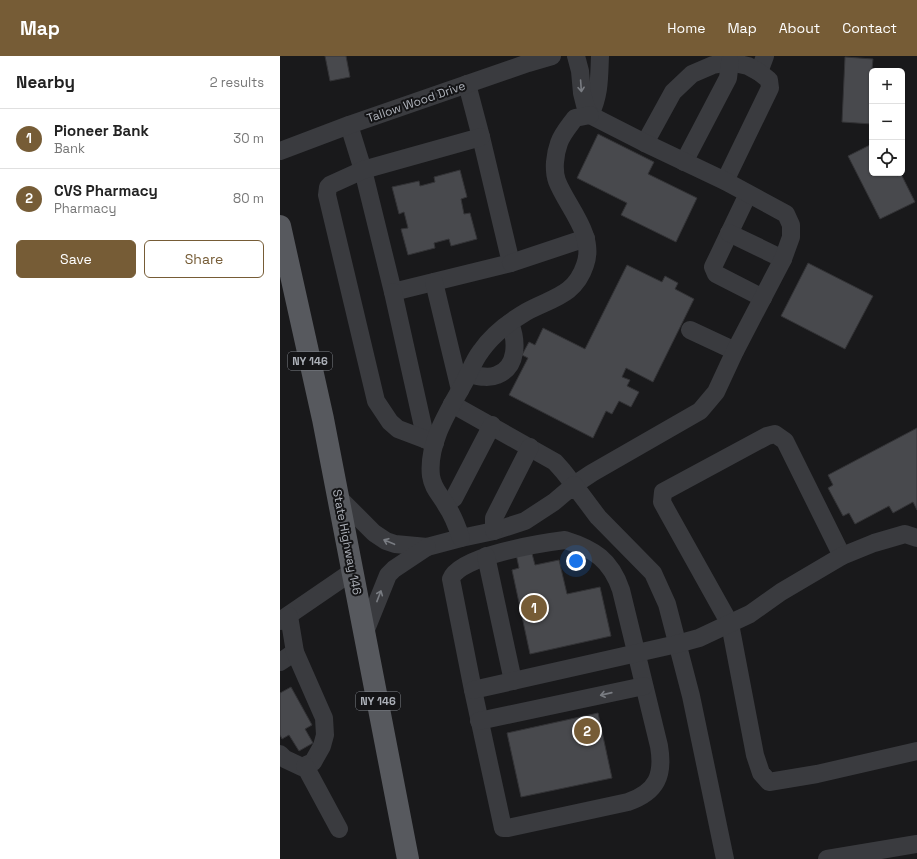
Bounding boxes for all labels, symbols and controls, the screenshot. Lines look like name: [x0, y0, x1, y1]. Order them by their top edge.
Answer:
text: Map: [20, 16, 60, 41]
text: Home: [667, 19, 705, 37]
text: Map: [727, 19, 757, 37]
text: About: [779, 19, 820, 37]
text: Contact: [842, 19, 897, 37]
map controls: [869, 68, 905, 176]
button: +: [869, 68, 905, 104]
text: Nearby: [16, 71, 75, 93]
text: 2 results: [210, 74, 264, 91]
street label: Tallow Wood Drive: [365, 78, 467, 126]
one-way arrow: [578, 79, 585, 92]
button: −: [869, 104, 905, 140]
text: Pioneer Bank: [54, 121, 149, 140]
text: 1: [26, 130, 32, 147]
text: 30 m: [233, 130, 264, 147]
text: Bank: [54, 140, 85, 157]
button: locate: [869, 140, 905, 176]
text: CVS Pharmacy: [54, 181, 158, 200]
text: 2: [25, 190, 33, 207]
text: 80 m: [233, 190, 264, 207]
text: Pharmacy: [54, 200, 116, 217]
button: Save: [16, 240, 136, 278]
button: Share: [144, 240, 264, 278]
road number: NY 146: [288, 352, 332, 370]
street label: State Highway 146: [329, 488, 365, 596]
one-way arrow: [383, 537, 395, 545]
your location: [566, 551, 586, 571]
one-way arrow: [376, 590, 384, 602]
pin: 1: [521, 593, 547, 623]
one-way arrow: [600, 691, 613, 699]
road number: NY 146: [356, 692, 400, 710]
pin: 2: [574, 716, 600, 746]

